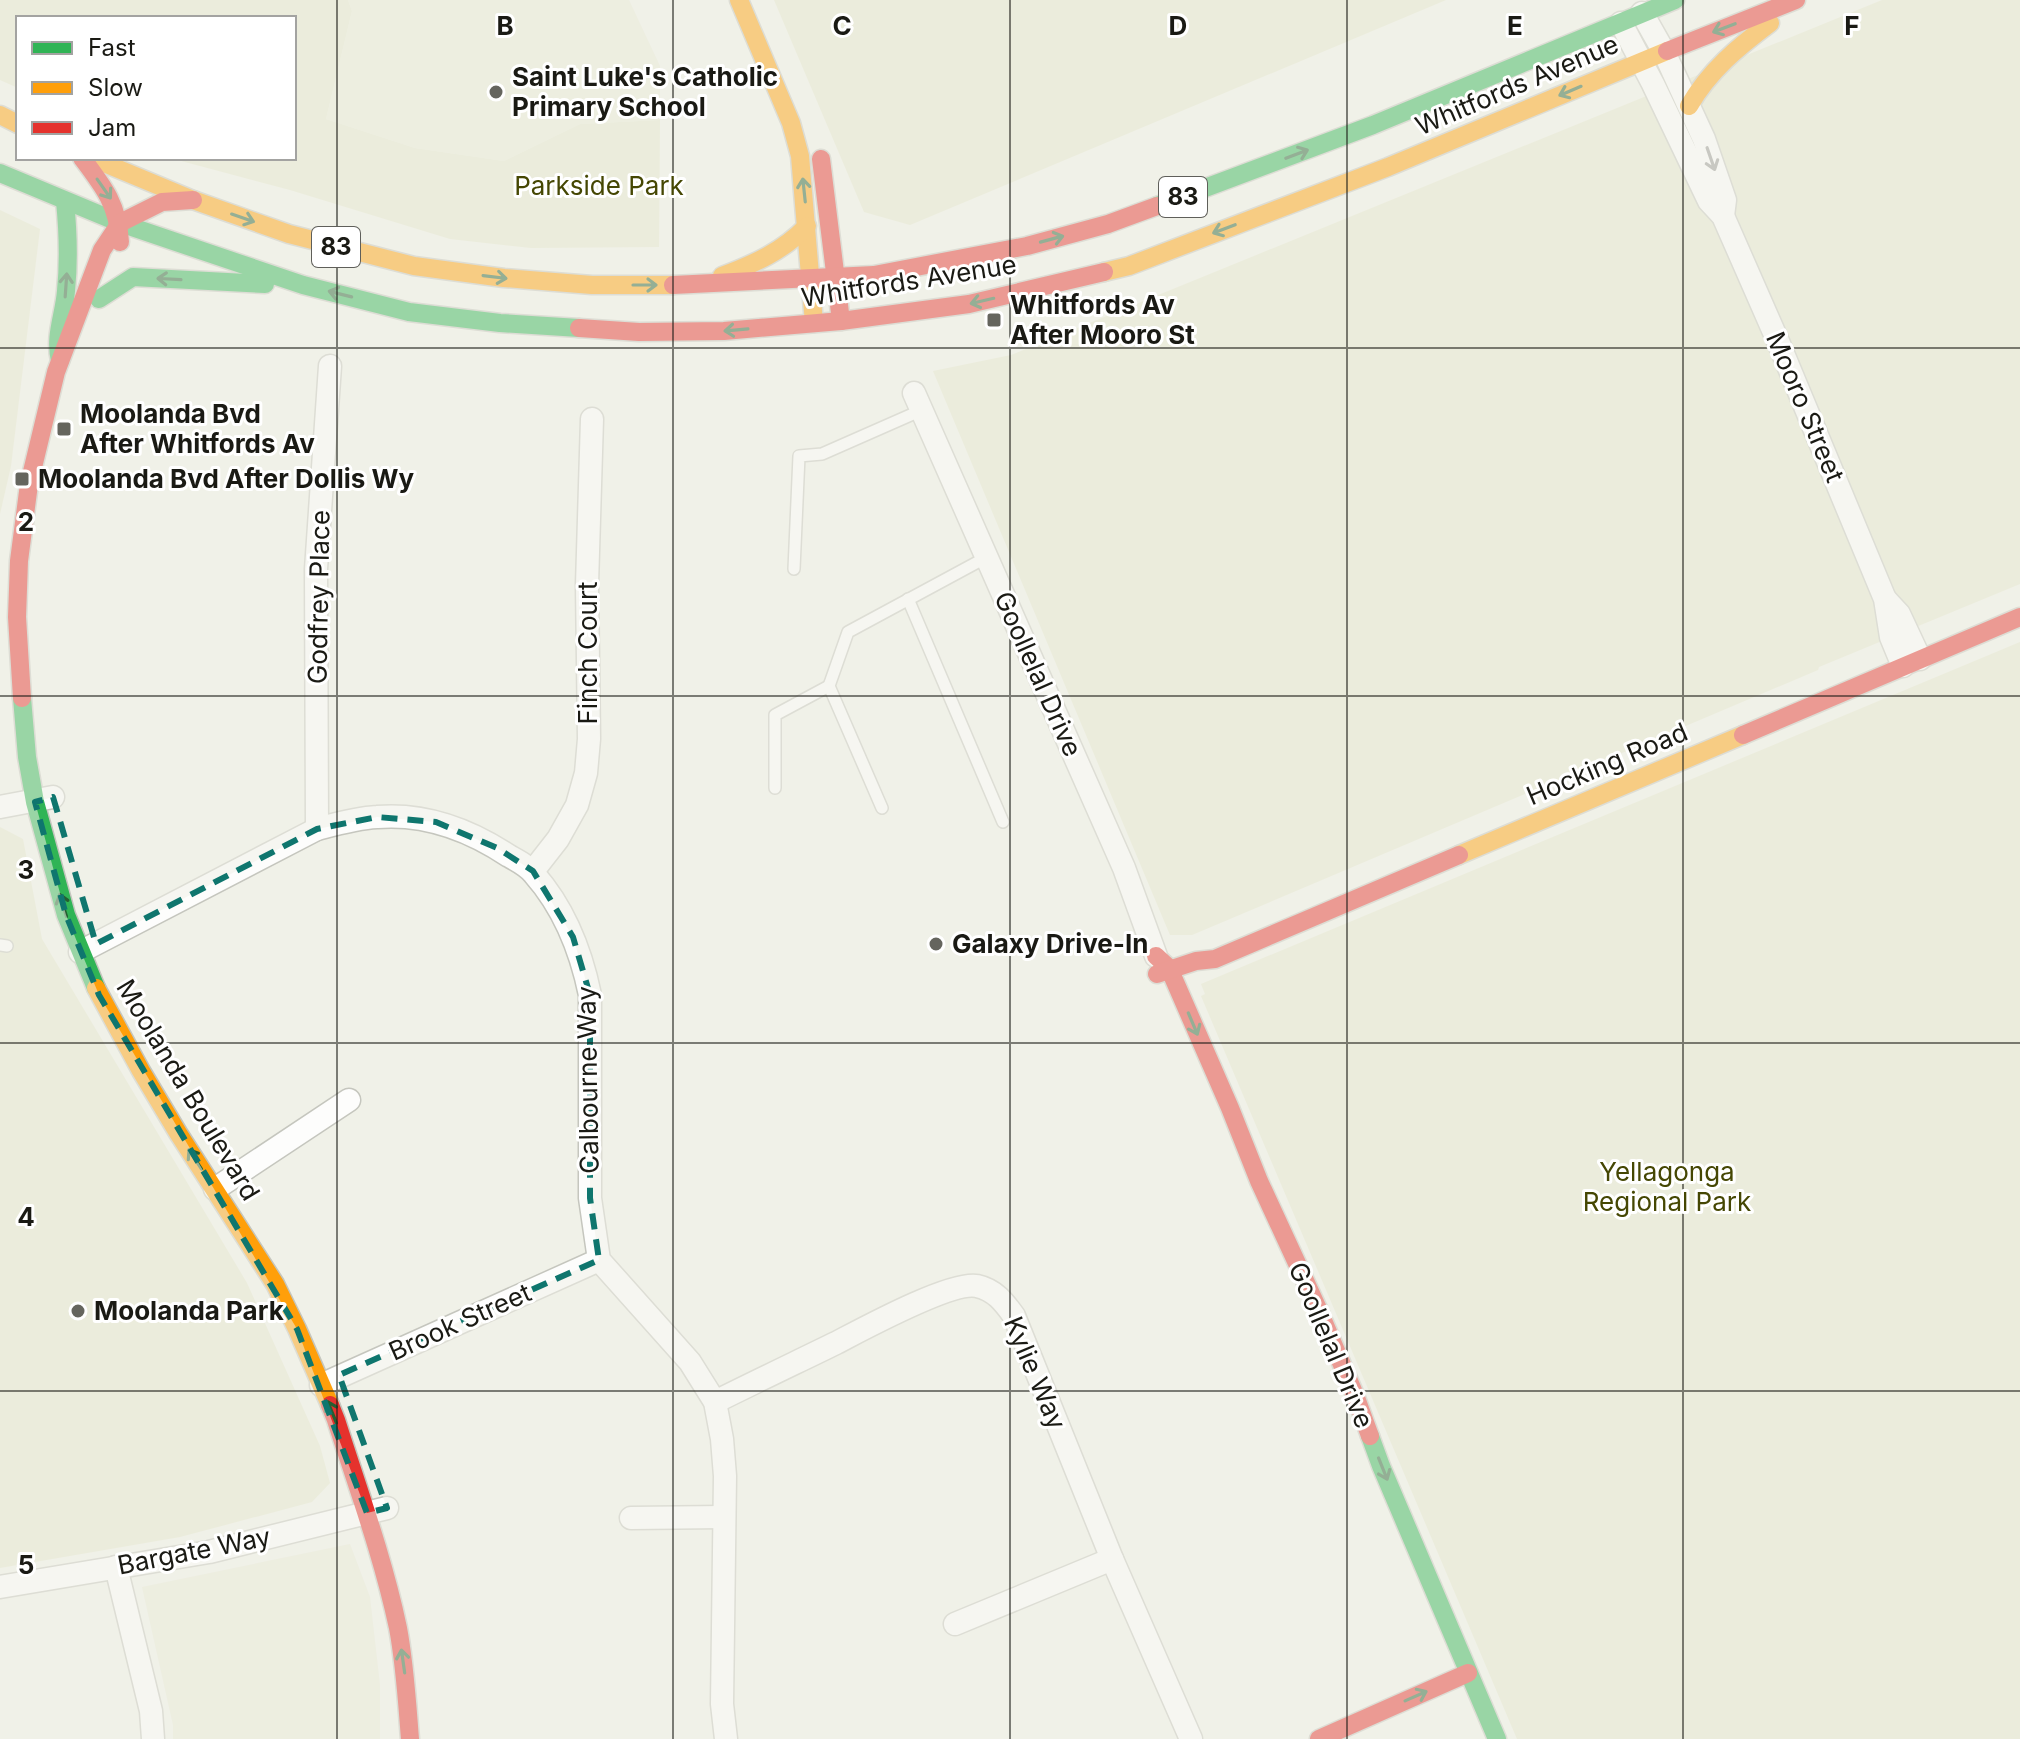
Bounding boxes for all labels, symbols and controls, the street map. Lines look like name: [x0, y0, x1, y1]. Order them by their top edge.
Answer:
text: B: [496, 10, 514, 41]
text: C: [832, 10, 852, 41]
text: D: [1169, 10, 1187, 41]
text: E: [1507, 10, 1523, 41]
text: F: [1844, 10, 1860, 41]
legend: [16, 16, 296, 160]
one-way arrow: [1712, 22, 1737, 36]
street label: Whitfords Avenue: [1411, 28, 1623, 141]
text: Fast: [88, 33, 136, 62]
place label: Saint Luke's Catholic Primary School: [512, 61, 778, 122]
text: Slow: [88, 73, 143, 102]
marker: Saint Luke's Catholic Primary School: [487, 83, 505, 101]
one-way arrow: [1558, 85, 1583, 100]
text: Jam: [88, 113, 136, 142]
one-way arrow: [1284, 146, 1309, 160]
one-way arrow: [1704, 147, 1719, 172]
park label: Parkside Park: [514, 170, 684, 201]
one-way arrow: [96, 177, 112, 199]
one-way arrow: [796, 177, 811, 203]
road number: 83: [1159, 177, 1207, 217]
one-way arrow: [230, 211, 255, 226]
one-way arrow: [1212, 223, 1237, 237]
road number: 83: [312, 227, 360, 267]
one-way arrow: [1038, 231, 1064, 246]
street label: Whitfords Avenue: [799, 248, 1019, 313]
one-way arrow: [482, 270, 507, 285]
one-way arrow: [156, 271, 183, 286]
one-way arrow: [59, 272, 74, 299]
one-way arrow: [631, 277, 658, 293]
one-way arrow: [327, 285, 353, 300]
place label: Whitfords Av After Mooro St: [1010, 289, 1195, 350]
one-way arrow: [969, 294, 995, 309]
marker: Whitfords Av After Mooro St: [985, 311, 1003, 329]
one-way arrow: [723, 323, 750, 338]
street label: Mooro Street: [1760, 327, 1851, 487]
place label: Moolanda Bvd After Whitfords Av: [80, 398, 315, 459]
marker: Moolanda Bvd After Whitfords Av: [55, 420, 73, 438]
place label: Moolanda Bvd After Dollis Wy: [38, 463, 415, 494]
marker: Moolanda Bvd After Dollis Wy: [13, 470, 31, 488]
text: 2: [18, 506, 34, 537]
street label: Godfrey Place: [301, 510, 336, 684]
street label: Finch Court: [572, 581, 603, 725]
street label: Goollelal Drive: [988, 586, 1089, 761]
street label: Hocking Road: [1522, 716, 1692, 811]
text: 3: [18, 854, 34, 885]
one-way arrow: [55, 892, 70, 918]
place label: Galaxy Drive-In: [952, 928, 1149, 959]
marker: Galaxy Drive-In: [927, 935, 945, 953]
street label: Moolanda Boulevard: [110, 974, 267, 1206]
street label: Calbourne Way: [570, 986, 605, 1174]
one-way arrow: [1186, 1011, 1201, 1036]
one-way arrow: [187, 1149, 204, 1171]
park label: Yellagonga Regional Park: [1583, 1156, 1751, 1217]
text: 4: [17, 1201, 35, 1232]
street label: Goollelal Drive: [1283, 1257, 1380, 1432]
street label: Brook Street: [384, 1276, 536, 1367]
place label: Moolanda Park: [94, 1295, 284, 1326]
marker: Moolanda Park: [69, 1302, 87, 1320]
street label: Kylie Way: [998, 1312, 1073, 1434]
one-way arrow: [324, 1400, 338, 1425]
one-way arrow: [1376, 1456, 1391, 1481]
street label: Bargate Way: [115, 1520, 273, 1581]
text: 5: [18, 1549, 34, 1580]
one-way arrow: [395, 1649, 410, 1675]
one-way arrow: [1403, 1687, 1428, 1702]

